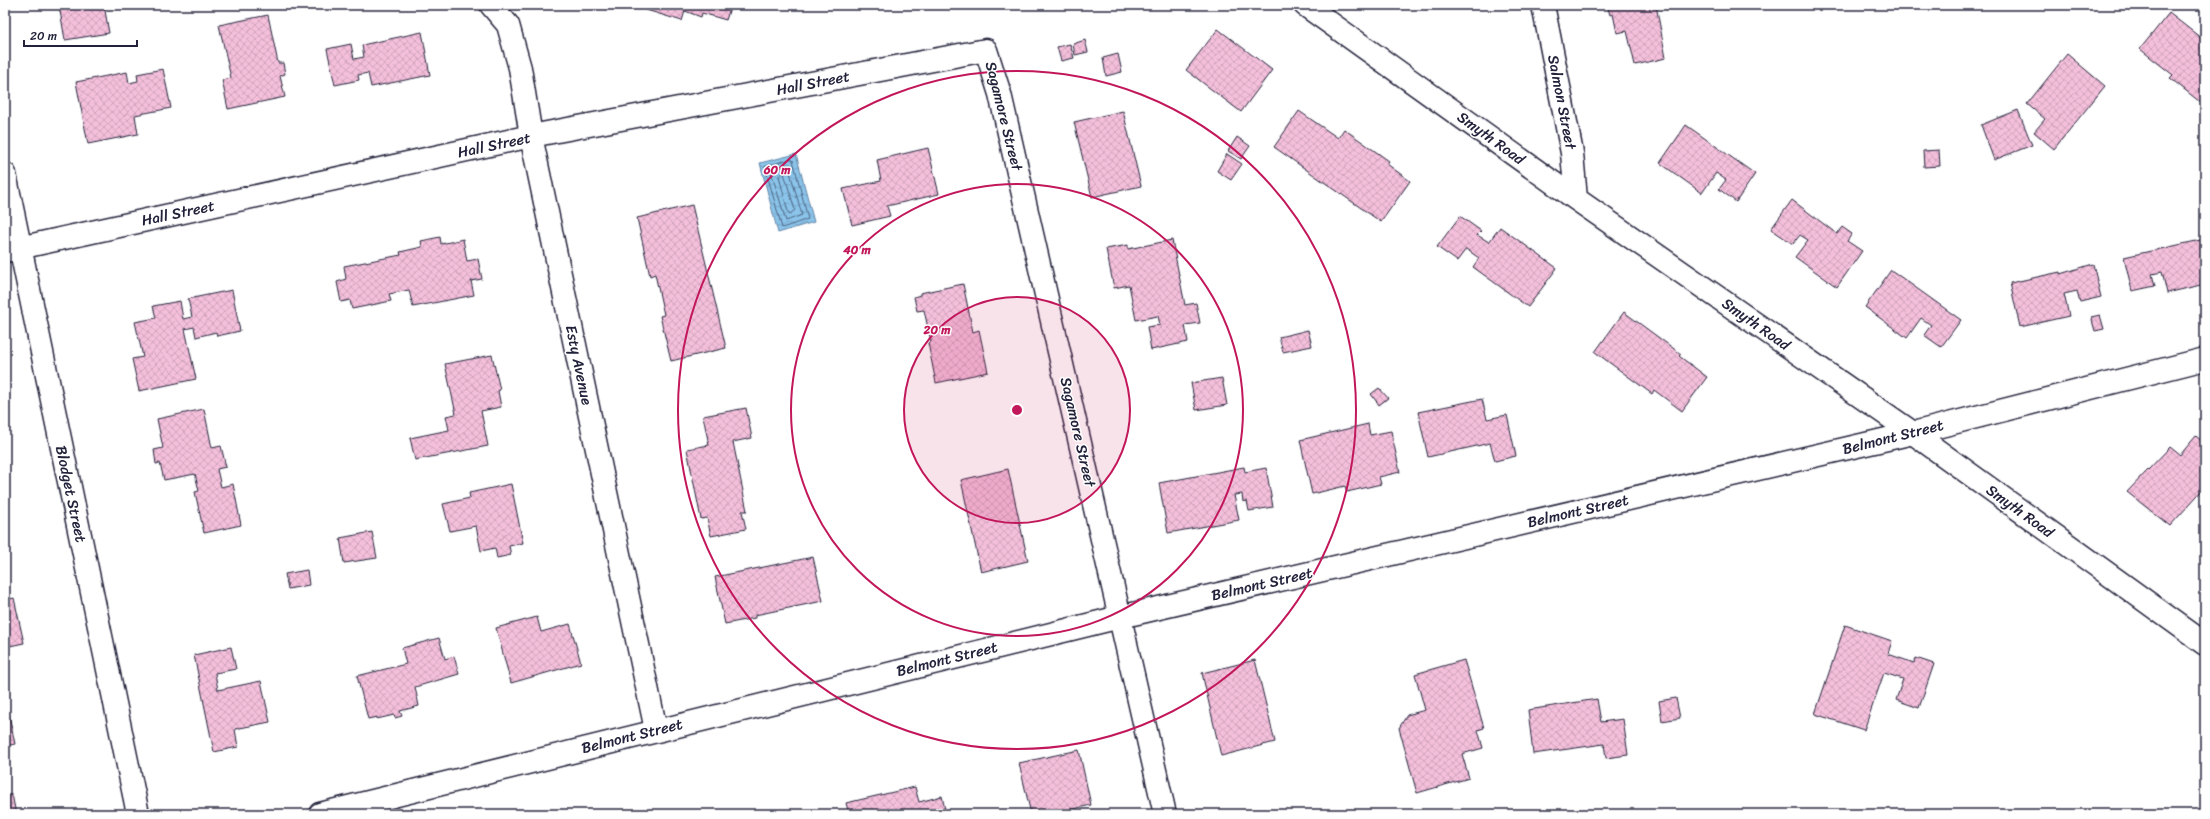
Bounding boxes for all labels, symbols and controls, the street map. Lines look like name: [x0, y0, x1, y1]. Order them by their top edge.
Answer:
scale bar: [24, 22, 137, 48]
text: 20 m: [30, 25, 57, 47]
street label: Salmon Street: [1540, 53, 1584, 152]
street label: Sagamore Street: [978, 59, 1030, 174]
street label: Hall Street: [774, 63, 852, 103]
street label: Smyth Road: [1452, 104, 1531, 172]
street label: Hall Street: [455, 124, 533, 165]
text: 60 m: [763, 159, 791, 181]
street label: Hall Street: [139, 192, 217, 233]
text: 40 m: [842, 239, 871, 261]
street label: Smyth Road: [1716, 291, 1797, 358]
text: 20 m: [923, 319, 951, 341]
street label: Esty Avenue: [558, 323, 600, 407]
street label: Sagamore Street: [1053, 375, 1103, 490]
centre of rings: [1010, 403, 1024, 417]
street label: Belmont Street: [1840, 412, 1947, 462]
street label: Blodget Street: [48, 443, 94, 545]
street label: Smyth Road: [1981, 477, 2060, 545]
street label: Belmont Street: [1525, 487, 1632, 535]
street label: Belmont Street: [1209, 560, 1316, 608]
street label: Belmont Street: [894, 634, 1001, 684]
street label: Belmont Street: [579, 711, 686, 761]

